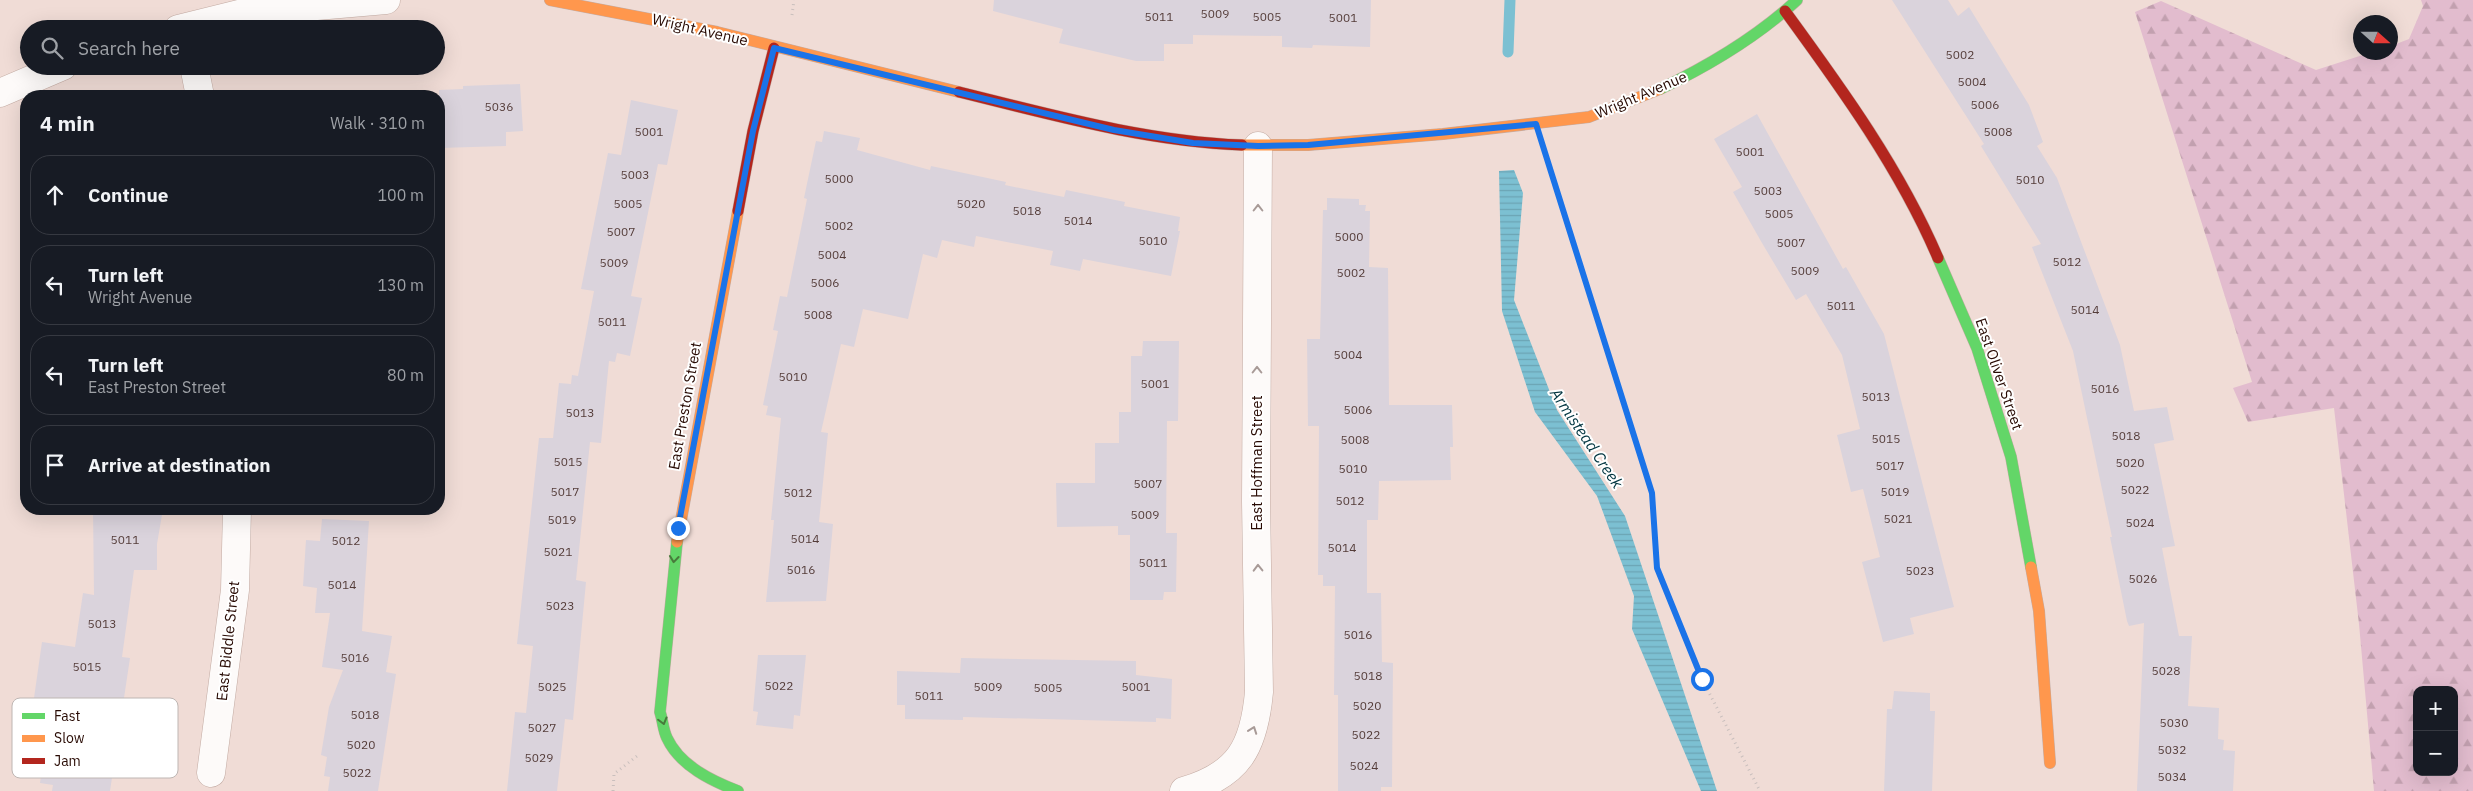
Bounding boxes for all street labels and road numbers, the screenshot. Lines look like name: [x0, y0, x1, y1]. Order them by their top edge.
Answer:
street label: Wright Avenue: [650, 9, 750, 50]
street label: Wright Avenue: [1592, 67, 1690, 122]
street label: East Oliver Street: [1971, 315, 2027, 432]
street label: East Preston Street: [664, 341, 705, 471]
street label: East Hoffman Street: [1247, 395, 1266, 531]
street label: East Biddle Street: [212, 580, 243, 702]

